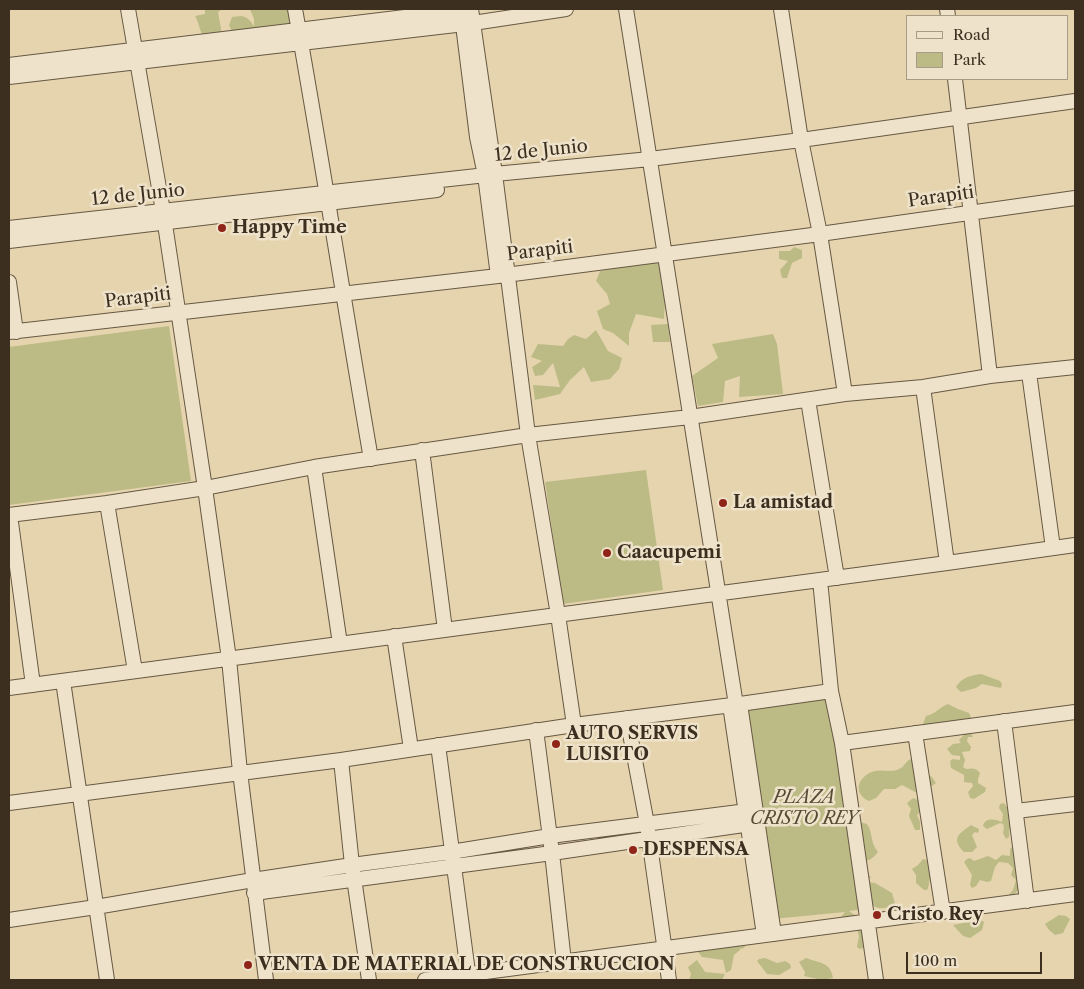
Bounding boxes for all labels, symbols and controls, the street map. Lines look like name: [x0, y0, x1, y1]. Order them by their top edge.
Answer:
legend: [906, 15, 1069, 80]
text: Road: [953, 25, 990, 44]
text: Park: [953, 50, 986, 69]
street label: 12 de Junio: [493, 135, 589, 167]
street label: 12 de Junio: [90, 179, 186, 211]
street label: Parapiti: [907, 182, 975, 212]
place label: Happy Time: [232, 217, 347, 239]
marker: Happy Time: [216, 222, 228, 234]
street label: Parapiti: [506, 236, 574, 266]
street label: Parapiti: [104, 283, 172, 313]
place label: La amistad: [733, 492, 833, 514]
marker: La amistad: [717, 497, 729, 509]
place label: Caacupemi: [617, 542, 721, 564]
marker: Caacupemi: [601, 547, 613, 559]
place label: AUTO SERVIS LUISITO: [566, 723, 698, 766]
marker: AUTO SERVIS LUISITO: [550, 738, 562, 750]
park label: PLAZA CRISTO REY: [750, 787, 858, 830]
place label: DESPENSA: [643, 839, 749, 861]
marker: DESPENSA: [627, 844, 639, 856]
place label: Cristo Rey: [887, 904, 983, 926]
marker: Cristo Rey: [871, 909, 883, 921]
scale bar: [909, 942, 1045, 974]
text: 100 m: [914, 951, 957, 970]
place label: VENTA DE MATERIAL DE CONSTRUCCION: [258, 954, 675, 976]
marker: VENTA DE MATERIAL DE CONSTRUCCION: [242, 959, 254, 971]

